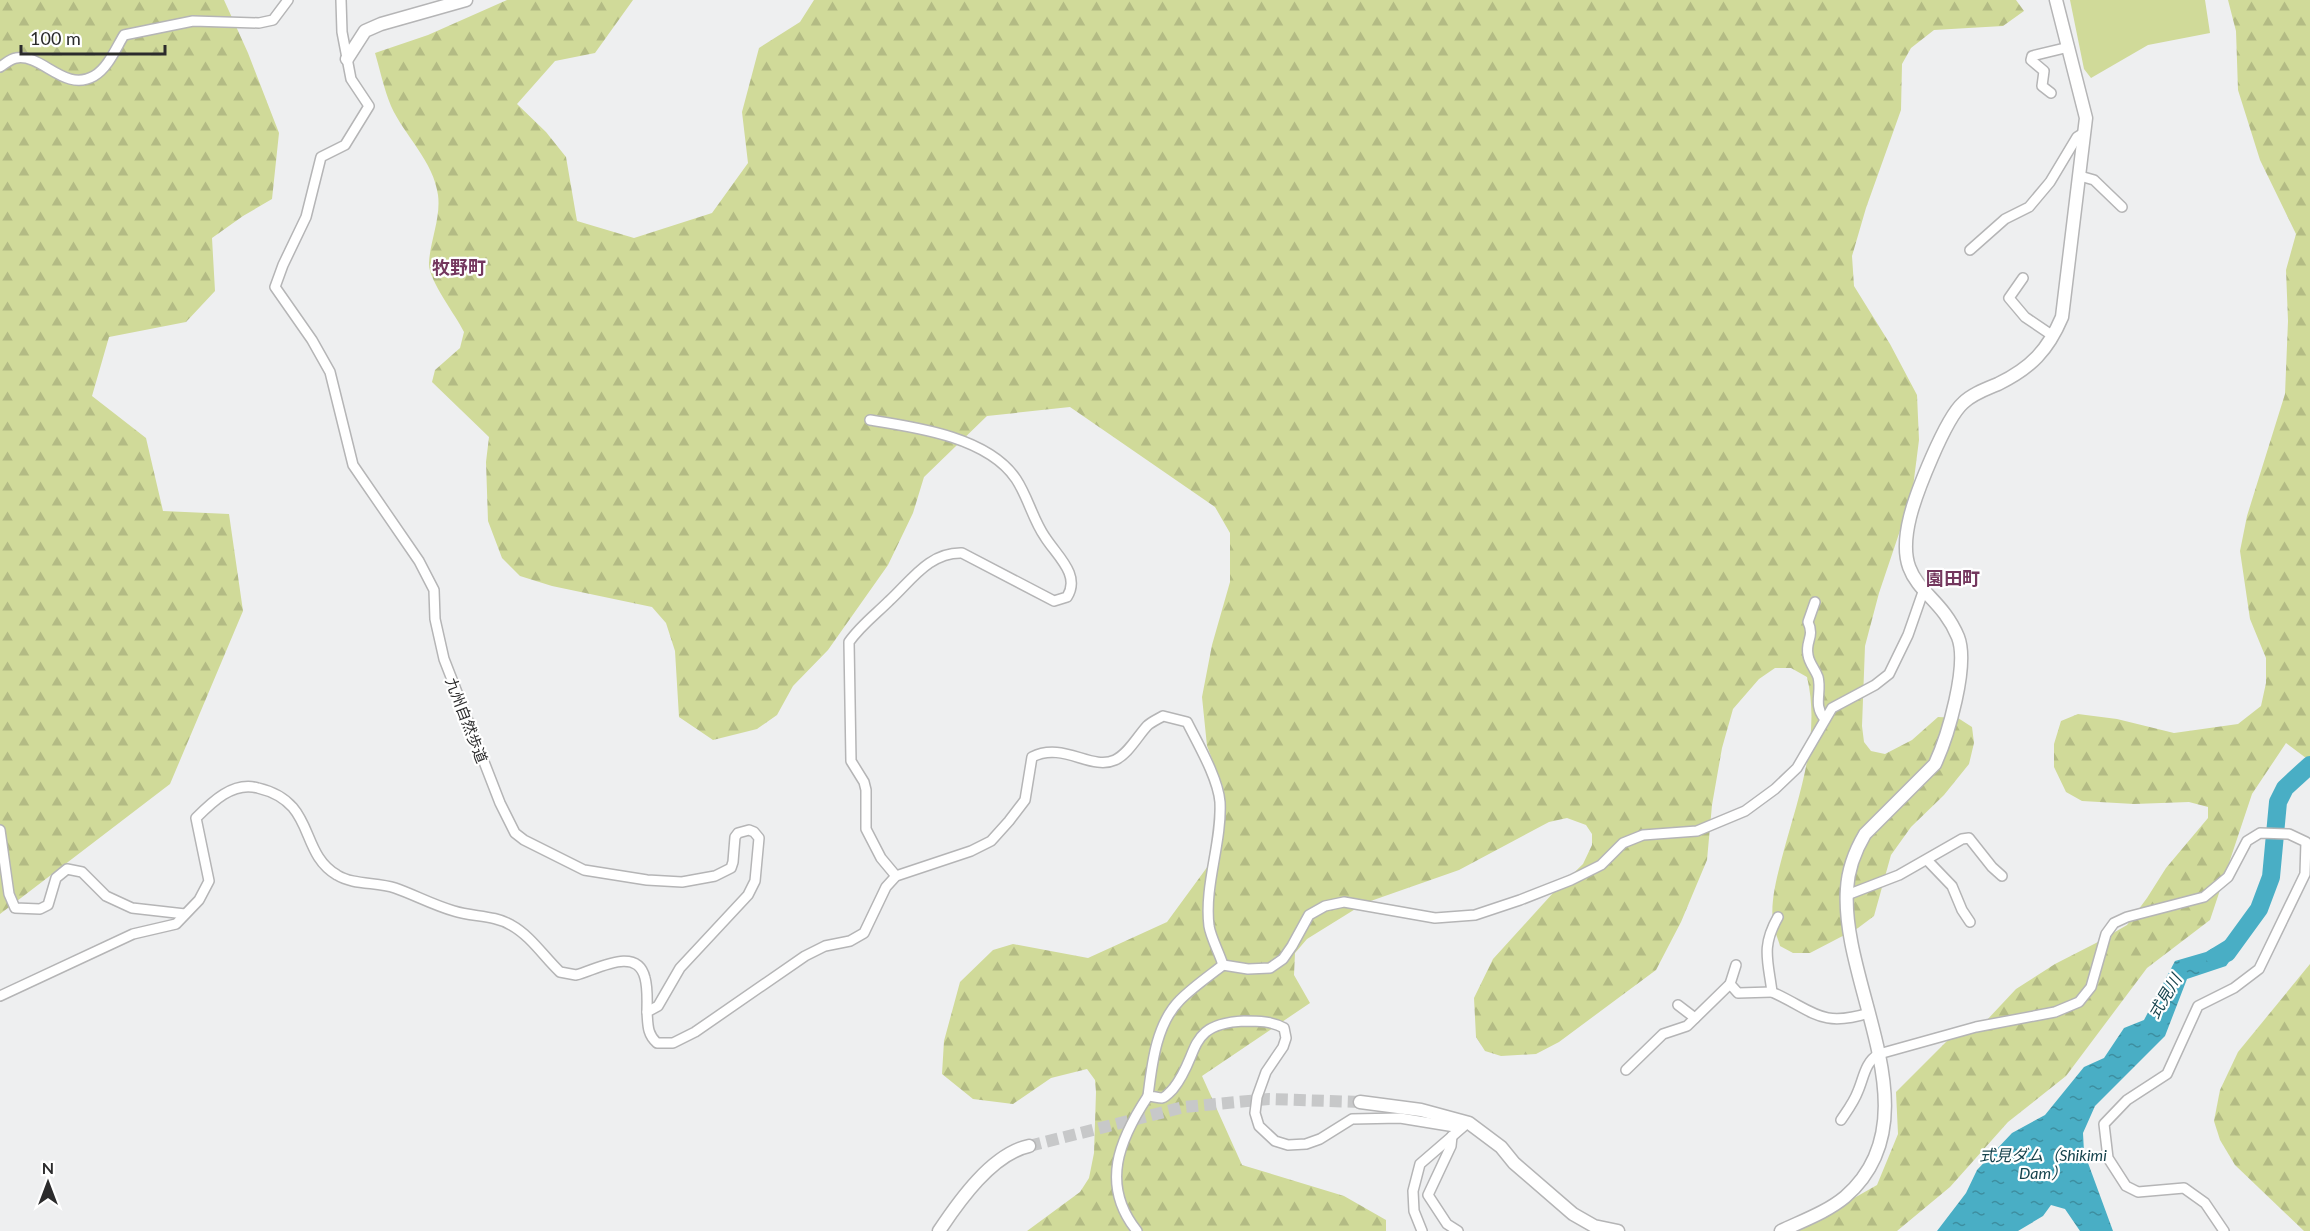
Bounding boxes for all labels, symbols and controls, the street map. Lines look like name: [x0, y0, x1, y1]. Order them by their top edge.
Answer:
scale bar: [21, 18, 165, 56]
text: 100 m: [30, 27, 81, 49]
district label: 牧野町: [432, 256, 486, 278]
district label: 園田町: [1926, 567, 1980, 589]
street label: 九州自然歩道: [442, 675, 492, 765]
water label: 式見川: [2143, 969, 2186, 1021]
water label: 式見ダム（Shikimi Dam）: [1979, 1145, 2107, 1182]
north arrow: [18, 1153, 78, 1213]
text: N: [42, 1158, 54, 1177]

